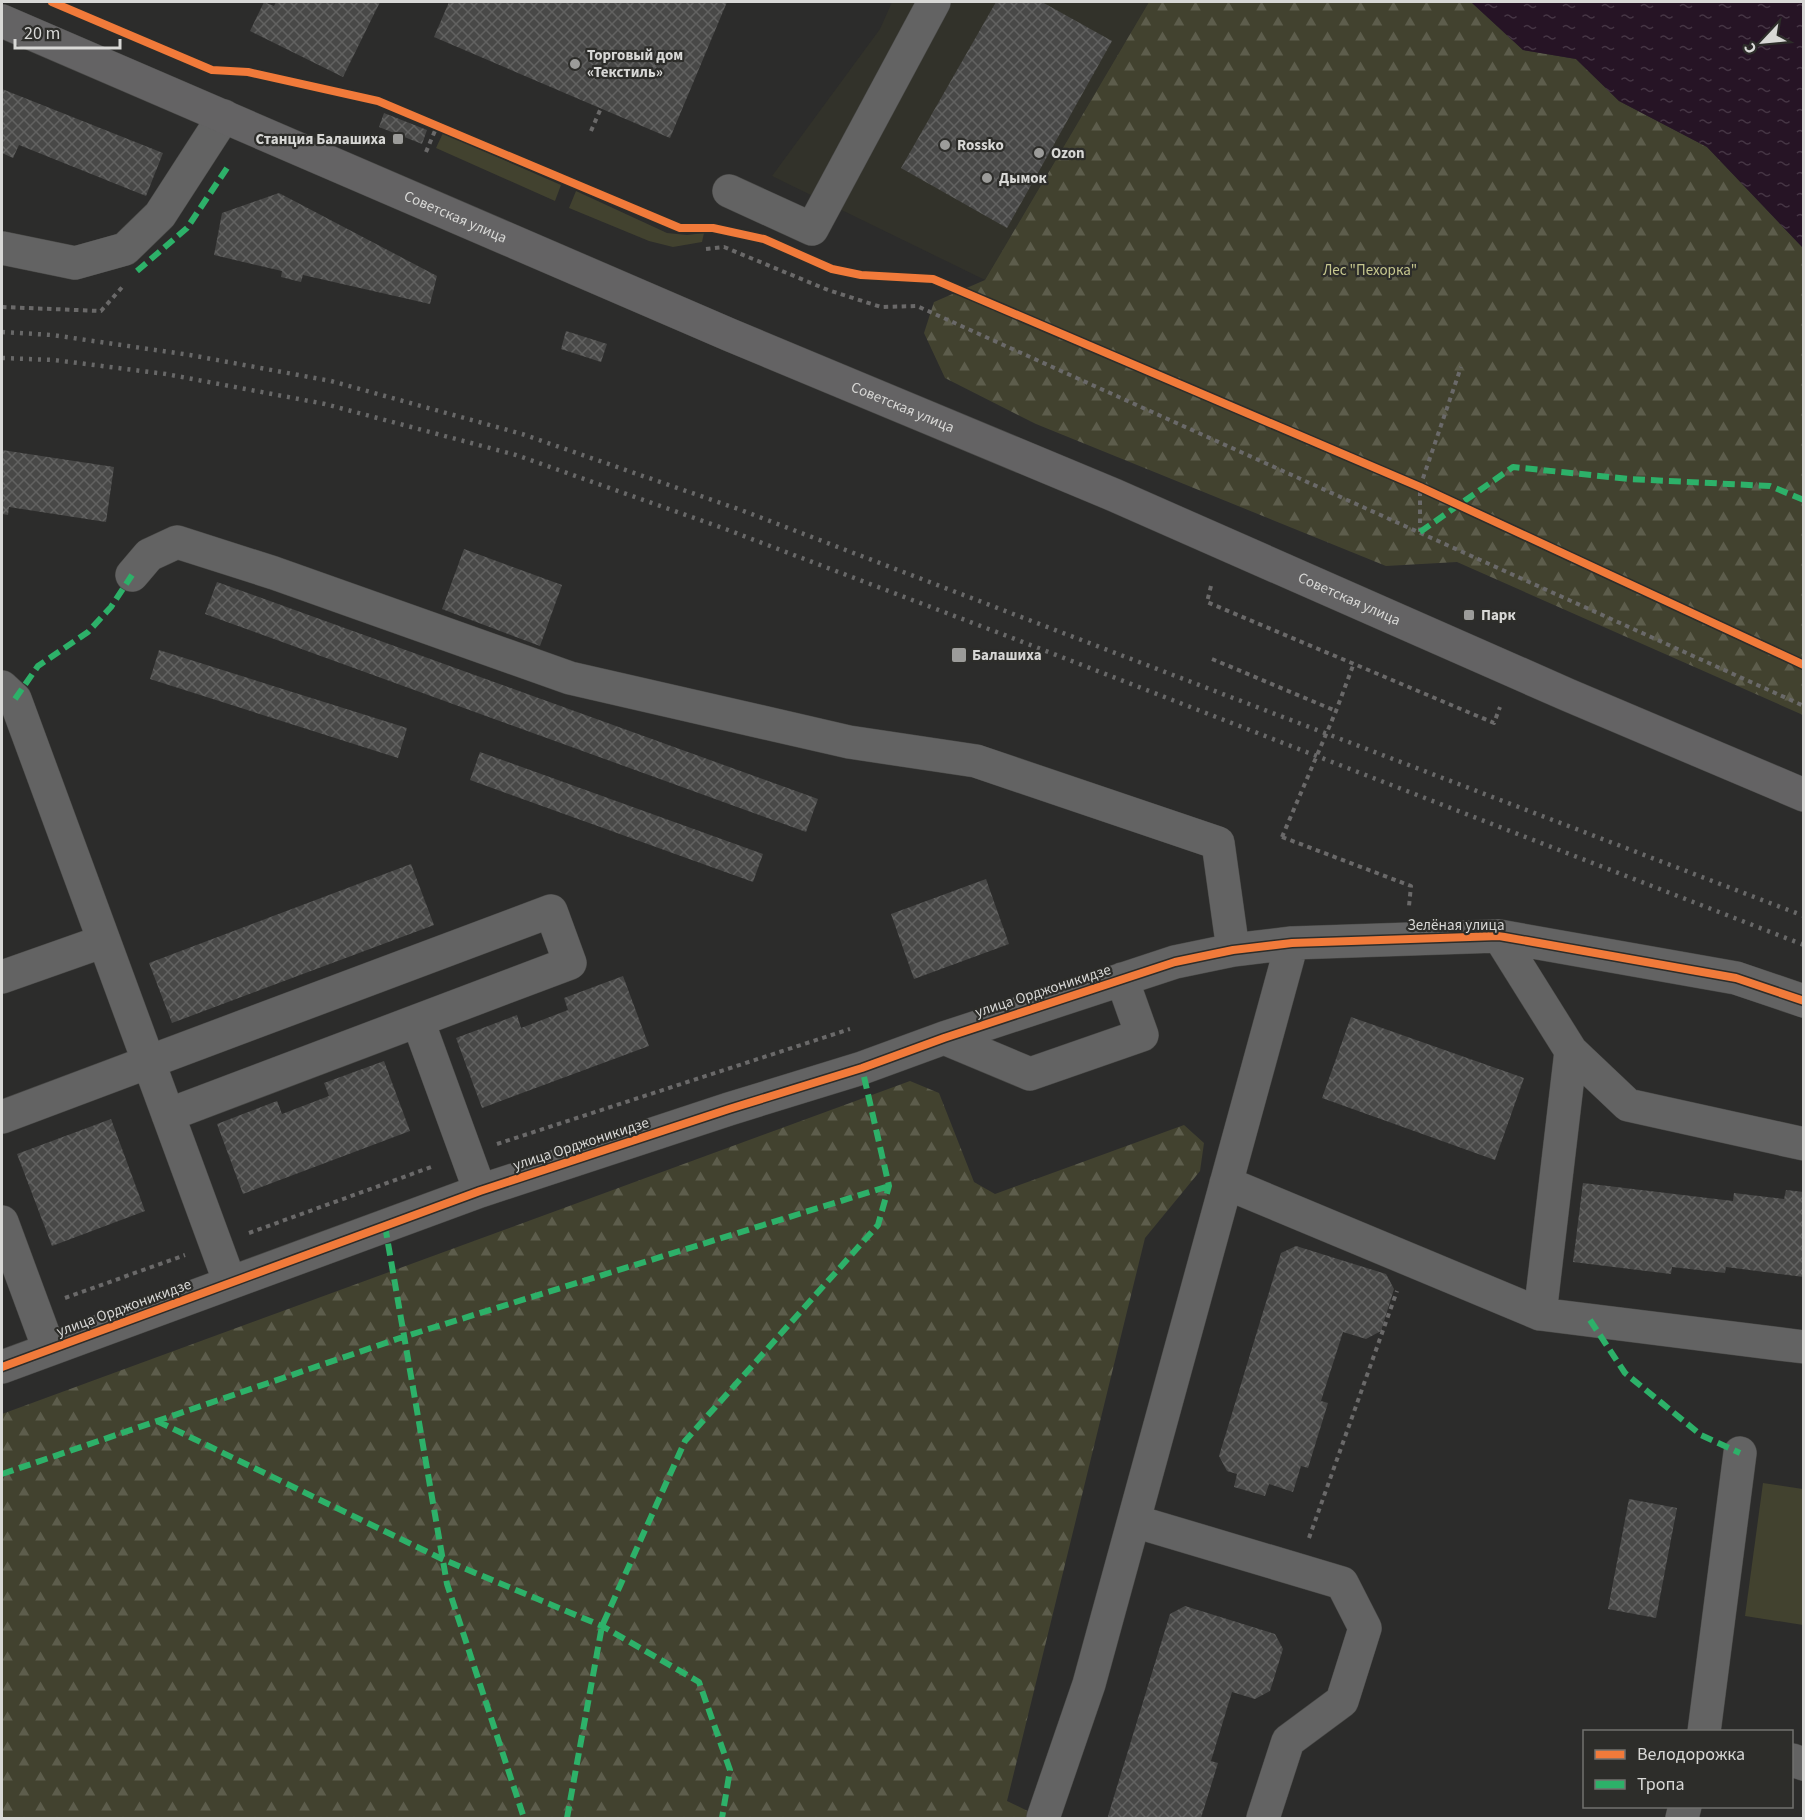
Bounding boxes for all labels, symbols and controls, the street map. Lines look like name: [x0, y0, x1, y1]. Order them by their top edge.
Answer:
scale bar: [15, 12, 120, 50]
north arrow: [1733, 12, 1793, 72]
text: 20 m: [24, 21, 60, 46]
text: С: [1738, 39, 1762, 57]
place label: Торговый дом «Текстиль»: [587, 45, 683, 83]
marker: Торговый дом «Текстиль»: [568, 57, 582, 71]
place label: Станция Балашиха: [256, 129, 386, 150]
marker: Станция Балашиха: [391, 132, 405, 146]
place label: Rossko: [957, 135, 1004, 156]
marker: Rossko: [938, 138, 952, 152]
place label: Ozon: [1051, 143, 1085, 164]
marker: Ozon: [1032, 146, 1046, 160]
place label: Дымок: [999, 168, 1048, 189]
marker: Дымок: [980, 171, 994, 185]
street label: Советская улица: [401, 185, 510, 248]
park label: Лес "Пехорка": [1323, 260, 1417, 281]
street label: Советская улица: [848, 376, 958, 438]
street label: Советская улица: [1295, 567, 1404, 630]
place label: Парк: [1481, 605, 1516, 626]
marker: Парк: [1462, 608, 1476, 622]
place label: Балашиха: [972, 645, 1042, 666]
marker: Балашиха: [950, 646, 968, 664]
street label: Зелёная улица: [1407, 915, 1505, 936]
street label: улица Орджоникидзе: [972, 959, 1114, 1023]
street label: улица Орджоникидзе: [510, 1112, 652, 1176]
street label: улица Орджоникидзе: [54, 1274, 194, 1342]
legend: [1583, 1730, 1793, 1808]
text: Велодорожка: [1637, 1742, 1745, 1767]
text: Тропа: [1637, 1772, 1685, 1797]

